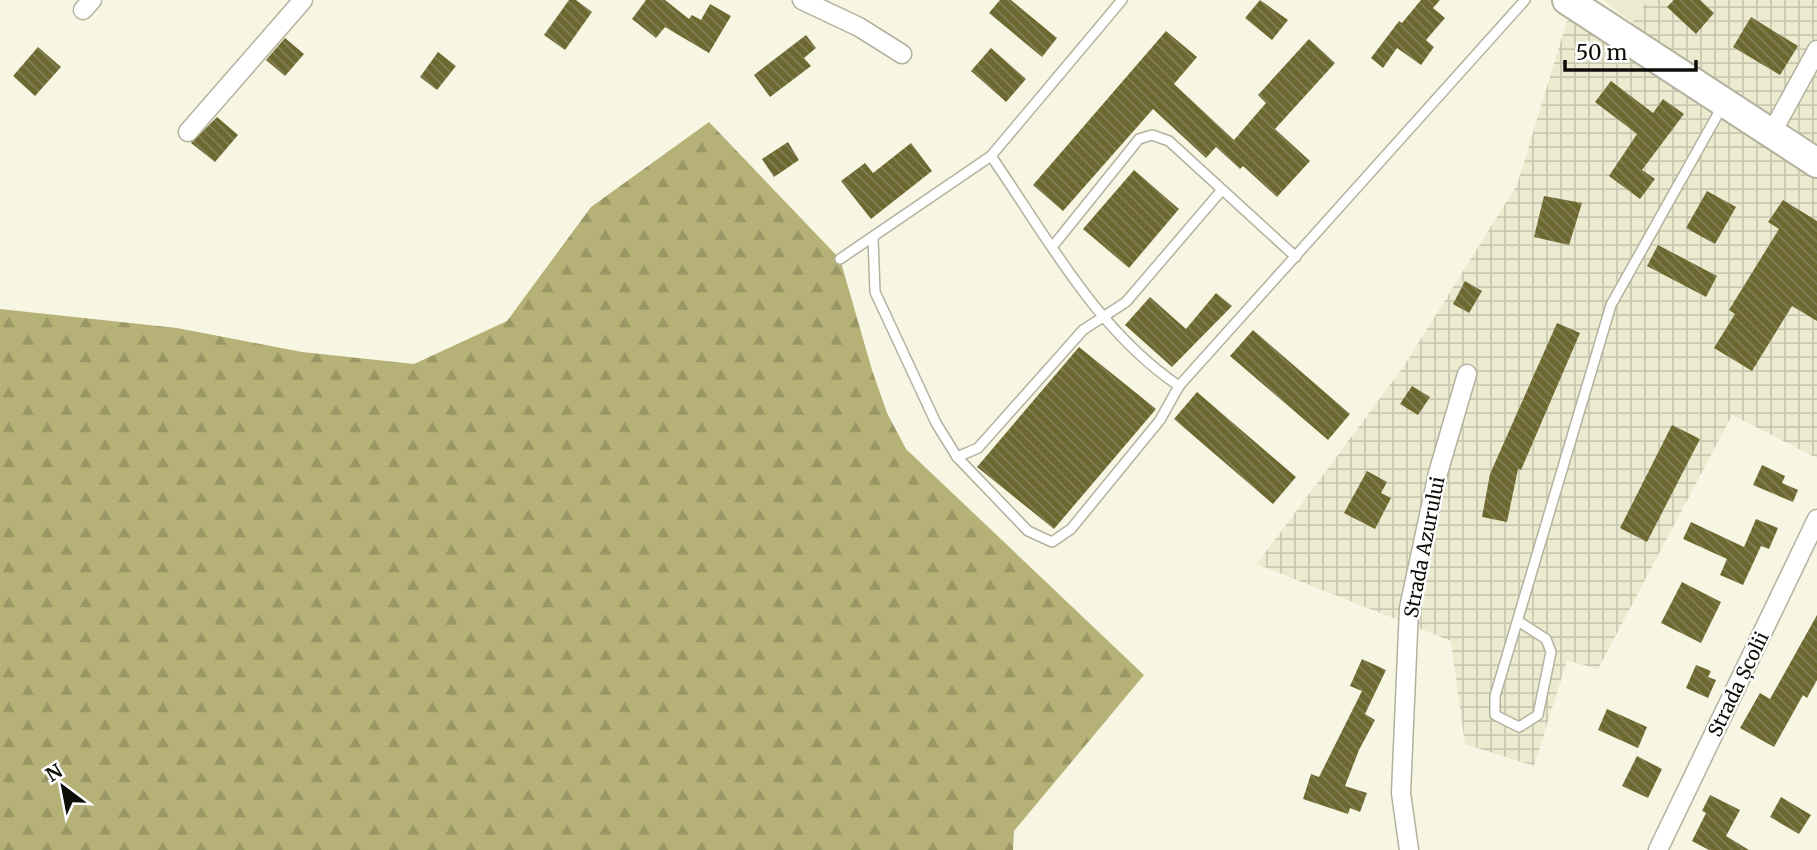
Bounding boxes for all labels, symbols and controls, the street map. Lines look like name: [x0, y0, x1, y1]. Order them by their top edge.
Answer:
scale bar: [1565, 28, 1696, 72]
text: 50 m: [1576, 39, 1627, 66]
street label: Strada Azurului: [1399, 474, 1449, 620]
street label: Strada Școlii: [1702, 628, 1775, 741]
north arrow: [28, 752, 98, 822]
text: N: [41, 758, 67, 787]

